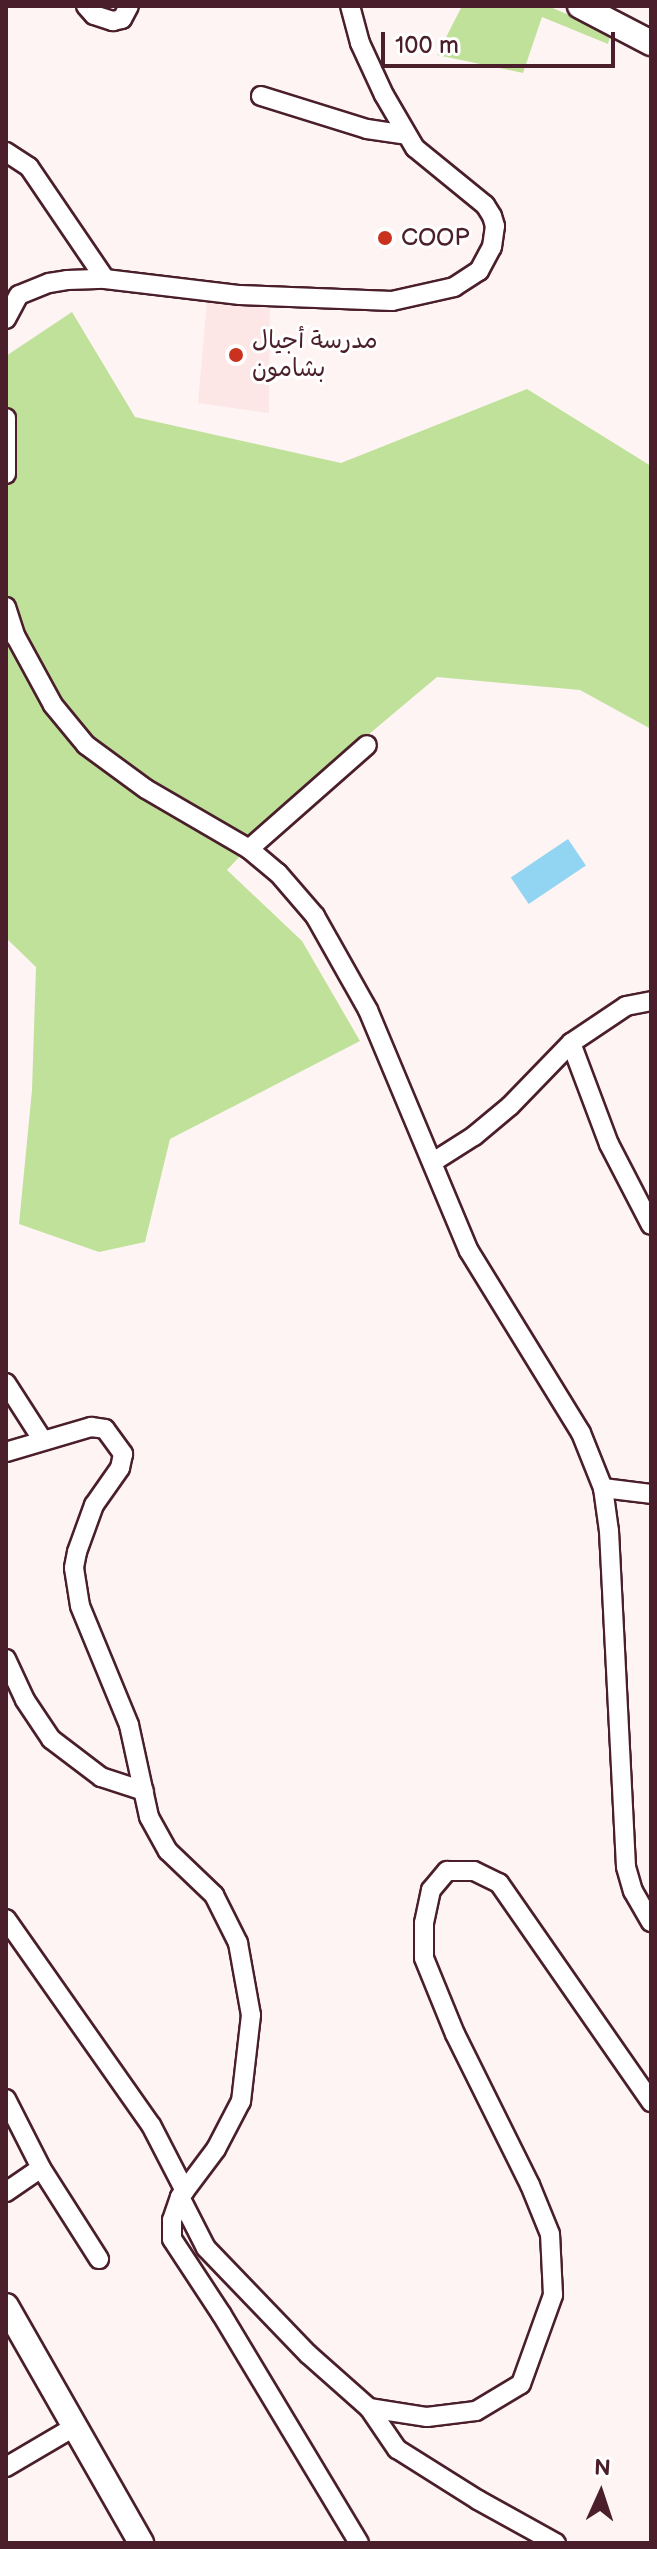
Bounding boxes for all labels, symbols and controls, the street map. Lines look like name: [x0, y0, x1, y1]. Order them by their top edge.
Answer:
scale bar: [385, 16, 619, 66]
text: 100 m: [395, 31, 459, 60]
place label: COOP: [401, 224, 469, 252]
marker: COOP: [376, 229, 394, 247]
place label: مدرسة أجيال بشامون: [252, 327, 378, 383]
marker: مدرسة أجيال بشامون: [227, 346, 245, 364]
north arrow: [561, 2453, 641, 2533]
text: N: [593, 2455, 611, 2482]

